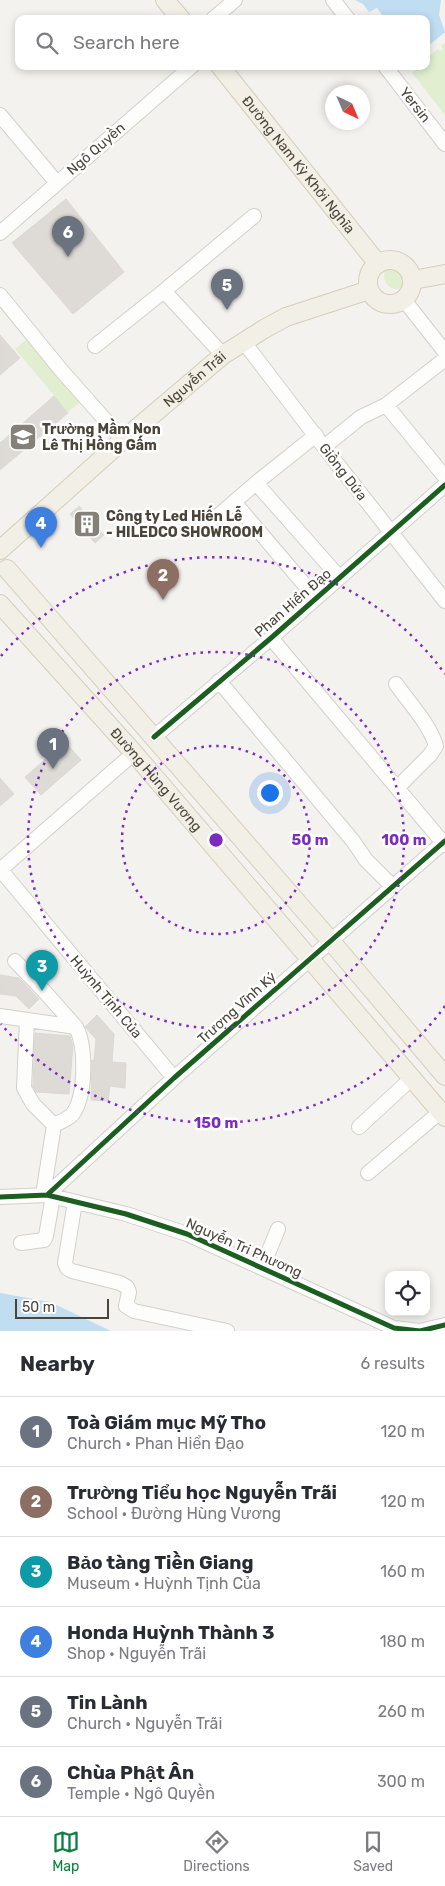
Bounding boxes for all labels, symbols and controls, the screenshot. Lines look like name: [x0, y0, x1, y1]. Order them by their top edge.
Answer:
search box: [15, 15, 430, 70]
icon: search: [33, 29, 61, 57]
text: Search here: [73, 31, 180, 54]
street label: Yersin: [396, 84, 434, 126]
north arrow: [325, 85, 370, 130]
street label: Đường Nam Kỳ Khởi Nghĩa: [239, 92, 359, 237]
street label: Ngô Quyền: [63, 118, 128, 179]
pin: 6: [52, 216, 84, 257]
pin: 5: [211, 269, 243, 310]
street label: Nguyễn Trãi: [160, 348, 229, 410]
place label: Trường Mầm Non Lê Thị Hồng Gấm: [42, 418, 161, 454]
school or university icon: Trường Mầm Non Lê Thị Hồng Gấm: [8, 422, 38, 452]
street label: Giồng Dứa: [315, 439, 371, 504]
place label: Công ty Led Hiến Lễ - HILEDCO SHOWROOM: [106, 505, 263, 541]
pin: 4: [25, 507, 57, 548]
building icon: Công ty Led Hiến Lễ - HILEDCO SHOWROOM: [72, 509, 102, 539]
pin: 2: [147, 559, 179, 600]
street label: Phan Hiển Đạo: [251, 565, 335, 641]
street label: Đường Hùng Vương: [107, 724, 206, 835]
pin: 1: [37, 728, 69, 769]
your location: [257, 780, 283, 806]
centre of rings: [207, 831, 225, 849]
text: 50 m: [292, 831, 328, 849]
text: 100 m: [382, 831, 426, 849]
pin: 3: [26, 950, 58, 991]
street label: Huỳnh Tịnh Của: [66, 952, 146, 1042]
street label: Trương Vĩnh Ký: [194, 968, 280, 1048]
text: 150 m: [194, 1114, 238, 1132]
street label: Nguyễn Tri Phương: [183, 1214, 305, 1281]
map controls: [385, 1271, 430, 1316]
button: locate: [385, 1271, 430, 1316]
scale bar: [15, 1296, 109, 1319]
text: 50 m: [22, 1299, 55, 1316]
text: Nearby: [20, 1351, 95, 1376]
text: 6 results: [360, 1354, 425, 1373]
text: Toà Giám mục Mỹ Tho: [67, 1411, 266, 1434]
text: 1: [32, 1422, 40, 1441]
text: 120 m: [380, 1422, 425, 1441]
text: Church · Phan Hiển Đạo: [67, 1434, 244, 1453]
text: Trường Tiểu học Nguyễn Trãi: [67, 1481, 337, 1504]
text: 2: [31, 1492, 41, 1511]
text: 120 m: [380, 1492, 425, 1511]
text: School · Đường Hùng Vương: [67, 1504, 281, 1523]
text: Bảo tàng Tiền Giang: [67, 1551, 254, 1574]
text: 3: [31, 1562, 41, 1581]
text: 160 m: [380, 1562, 425, 1581]
text: Museum · Huỳnh Tịnh Của: [67, 1574, 261, 1593]
text: Honda Huỳnh Thành 3: [67, 1621, 274, 1644]
text: 4: [31, 1632, 41, 1651]
text: 180 m: [380, 1632, 425, 1651]
text: Shop · Nguyễn Trãi: [67, 1644, 206, 1663]
text: Tin Lành: [67, 1691, 148, 1714]
text: 5: [31, 1702, 41, 1721]
text: 260 m: [378, 1702, 425, 1721]
text: Church · Nguyễn Trãi: [67, 1714, 222, 1733]
text: Chùa Phật Ân: [67, 1761, 194, 1784]
text: 6: [31, 1772, 41, 1791]
text: 300 m: [377, 1772, 425, 1791]
text: Temple · Ngô Quyền: [67, 1784, 215, 1803]
tab: Map: [52, 1828, 80, 1875]
tab: Directions: [183, 1828, 250, 1875]
tab: Saved: [353, 1828, 393, 1875]

